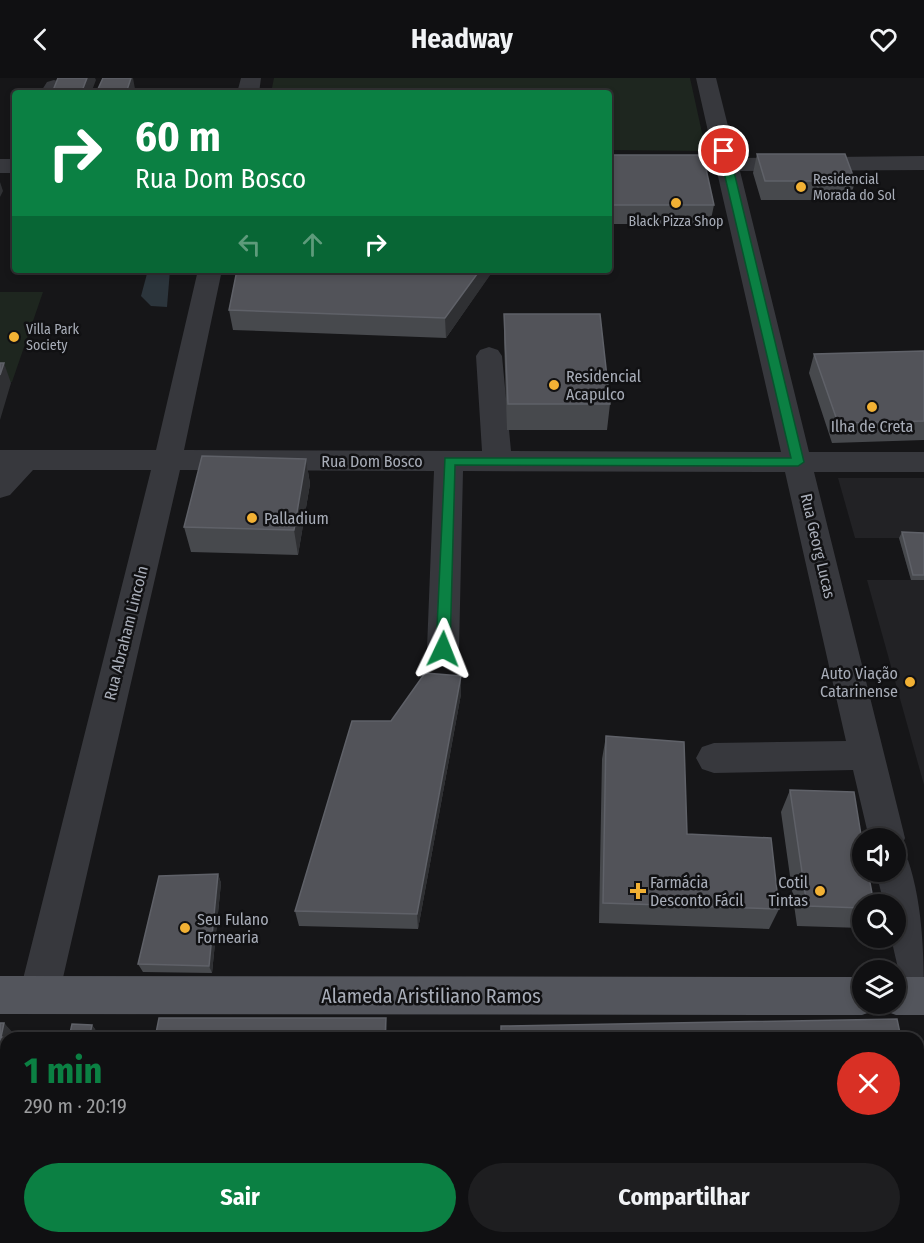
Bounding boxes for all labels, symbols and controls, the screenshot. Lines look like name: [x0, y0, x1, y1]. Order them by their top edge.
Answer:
icon: back: [24, 23, 57, 56]
text: Headway: [411, 23, 513, 55]
icon: heart: [867, 23, 900, 56]
text: 60 m: [135, 112, 221, 162]
icon: right: [36, 114, 114, 192]
pin: [698, 125, 749, 176]
icon: arrive: [707, 134, 740, 167]
text: Rua Dom Bosco: [135, 163, 306, 195]
place label: Residencial Morada do Sol: [813, 171, 896, 204]
marker: Residencial Morada do Sol: [794, 180, 808, 194]
marker: Black Pizza Shop: [669, 196, 683, 210]
place label: Black Pizza Shop: [629, 213, 723, 230]
icon: left: [233, 228, 266, 261]
icon: ahead: [296, 228, 329, 261]
icon: right: [359, 228, 392, 261]
place label: Villa Park Society: [26, 321, 79, 354]
marker: Villa Park Society: [7, 330, 21, 344]
place label: Residencial Acapulco: [566, 367, 641, 404]
marker: Residencial Acapulco: [547, 378, 561, 392]
marker: Ilha de Creta: [865, 400, 879, 414]
place label: Ilha de Creta: [831, 417, 913, 436]
street label: Rua Dom Bosco: [321, 452, 423, 471]
street label: Rua Georg Lucas: [797, 492, 839, 601]
place label: Palladium: [264, 509, 329, 528]
marker: Palladium: [245, 511, 259, 525]
street label: Rua Abraham Lincoln: [100, 564, 152, 702]
position arrow: [411, 617, 475, 681]
place label: Auto Viação Catarinense: [820, 664, 898, 701]
marker: Auto Viação Catarinense: [903, 675, 917, 689]
map controls: [852, 828, 906, 1014]
button: sound: [852, 828, 906, 882]
place label: Farmácia Desconto Fácil: [650, 873, 744, 910]
place label: Cotil Tintas: [768, 873, 808, 910]
marker: Farmácia Desconto Fácil: [631, 884, 645, 898]
marker: Cotil Tintas: [813, 884, 827, 898]
button: search: [852, 894, 906, 948]
place label: Seu Fulano Fornearia: [197, 910, 269, 947]
marker: Seu Fulano Fornearia: [178, 921, 192, 935]
button: layers: [852, 960, 906, 1014]
street label: Alameda Aristiliano Ramos: [321, 984, 541, 1008]
text: 1 min: [24, 1049, 102, 1093]
button: close: [837, 1052, 900, 1115]
text: 290 m · 20:19: [24, 1094, 127, 1118]
button: Sair: [24, 1163, 456, 1232]
button: Compartilhar: [468, 1163, 900, 1232]

